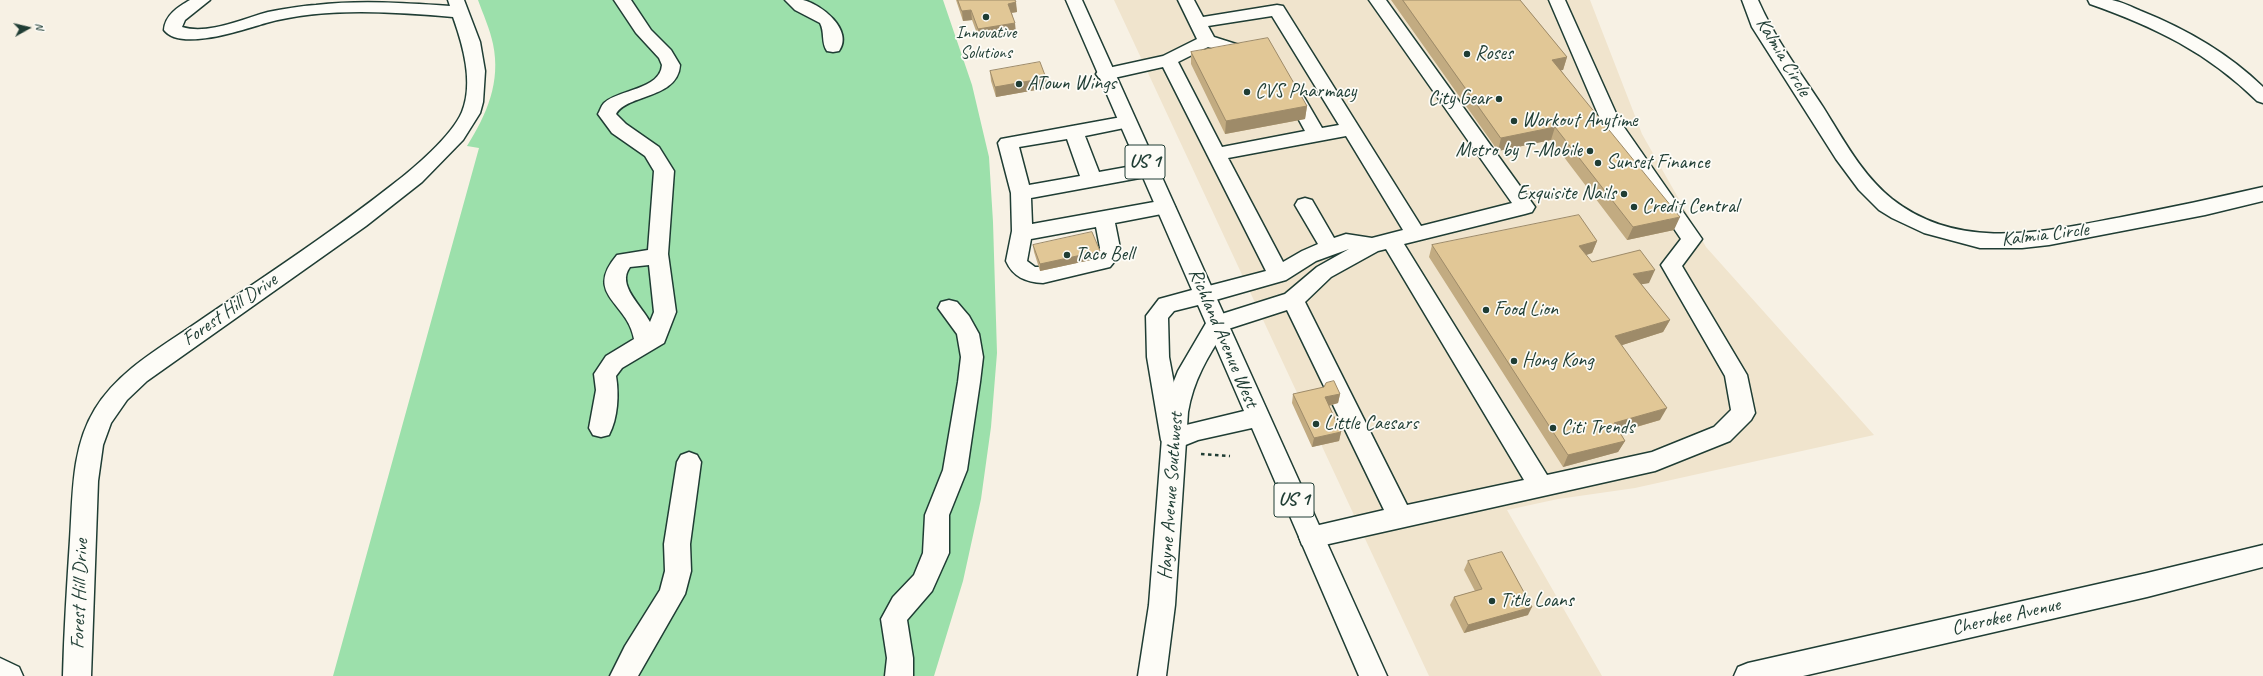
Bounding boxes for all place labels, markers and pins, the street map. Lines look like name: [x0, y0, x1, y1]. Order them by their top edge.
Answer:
marker: Innovative Solutions: [981, 12, 991, 22]
place label: Innovative Solutions: [956, 24, 1016, 64]
place label: Roses: [1475, 42, 1513, 66]
marker: Roses: [1462, 49, 1472, 59]
place label: ATown Wings: [1027, 72, 1116, 96]
marker: ATown Wings: [1014, 79, 1024, 89]
place label: CVS Pharmacy: [1255, 80, 1356, 104]
marker: CVS Pharmacy: [1242, 87, 1252, 97]
place label: City Gear: [1428, 87, 1491, 111]
marker: City Gear: [1494, 94, 1504, 104]
place label: Workout Anytime: [1522, 109, 1638, 133]
marker: Workout Anytime: [1509, 116, 1519, 126]
place label: Metro by T-Mobile: [1456, 139, 1582, 163]
marker: Metro by T-Mobile: [1585, 146, 1595, 156]
place label: Sunset Finance: [1606, 151, 1709, 175]
marker: Sunset Finance: [1593, 158, 1603, 168]
place label: Exquisite Nails: [1517, 182, 1616, 206]
marker: Exquisite Nails: [1619, 189, 1629, 199]
place label: Credit Central: [1642, 195, 1738, 219]
marker: Credit Central: [1629, 202, 1639, 212]
place label: Taco Bell: [1075, 243, 1134, 267]
marker: Taco Bell: [1062, 250, 1072, 260]
place label: Food Lion: [1494, 298, 1558, 322]
marker: Food Lion: [1481, 305, 1491, 315]
place label: Hong Kong: [1522, 349, 1593, 373]
marker: Hong Kong: [1509, 356, 1519, 366]
place label: Little Caesars: [1324, 412, 1418, 436]
place label: Citi Trends: [1561, 416, 1634, 440]
marker: Little Caesars: [1311, 419, 1321, 429]
marker: Citi Trends: [1548, 423, 1558, 433]
place label: Title Loans: [1500, 589, 1574, 613]
marker: Title Loans: [1487, 596, 1497, 606]

